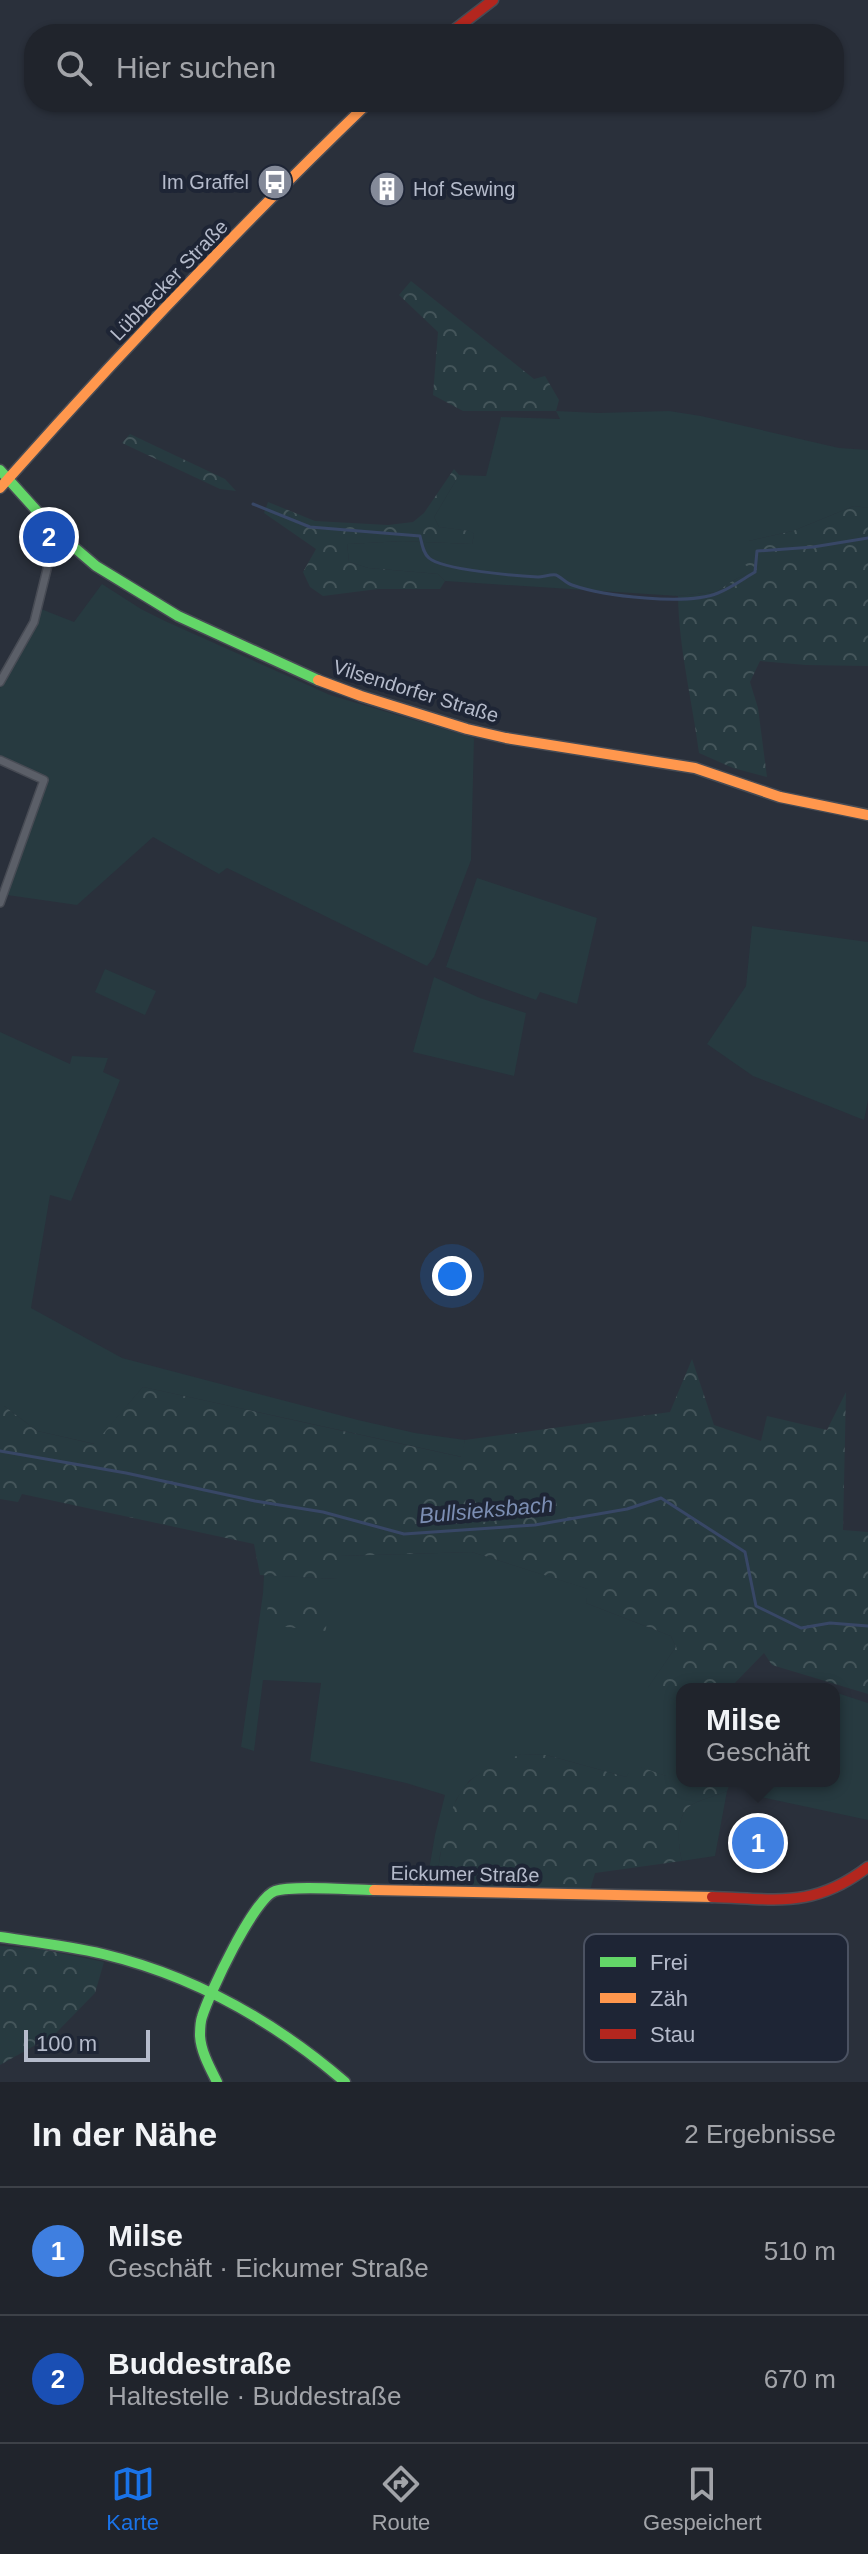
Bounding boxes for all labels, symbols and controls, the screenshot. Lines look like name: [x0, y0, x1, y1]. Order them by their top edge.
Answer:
search box: [24, 24, 844, 112]
icon: search: [52, 46, 96, 90]
text: Hier suchen: [116, 51, 276, 84]
bus stop icon: Im Graffel: [256, 163, 294, 201]
building icon: Hof Sewing: [368, 170, 406, 208]
place label: Im Graffel: [162, 171, 249, 193]
place label: Hof Sewing: [413, 178, 515, 200]
street label: Lübbecker Straße: [106, 215, 232, 345]
pin: 2: [23, 507, 75, 567]
street label: Vilsendorfer Straße: [331, 655, 501, 727]
your location: [432, 1256, 472, 1296]
water label: Bullsieksbach: [418, 1492, 554, 1528]
popup: [676, 1683, 840, 1787]
text: Milse: [706, 1703, 781, 1736]
text: Geschäft: [706, 1737, 810, 1767]
pin: 1: [732, 1813, 784, 1873]
street label: Eickumer Straße: [390, 1862, 540, 1886]
legend: [584, 1934, 848, 2062]
text: Frei: [650, 1950, 688, 1975]
text: Zäh: [650, 1986, 688, 2011]
text: Stau: [650, 2022, 695, 2047]
scale bar: [24, 2026, 150, 2062]
text: 100 m: [36, 2031, 97, 2056]
text: In der Nähe: [32, 2115, 217, 2153]
text: 2 Ergebnisse: [684, 2119, 836, 2149]
text: Milse: [108, 2219, 183, 2252]
text: 1: [51, 2236, 65, 2266]
text: 510 m: [764, 2236, 836, 2266]
text: Geschäft · Eickumer Straße: [108, 2253, 429, 2283]
text: Buddestraße: [108, 2347, 291, 2380]
text: 2: [51, 2364, 65, 2394]
text: 670 m: [764, 2364, 836, 2394]
text: Haltestelle · Buddestraße: [108, 2381, 401, 2411]
tab: Karte: [106, 2462, 159, 2536]
tab: Route: [372, 2462, 430, 2536]
tab: Gespeichert: [643, 2462, 762, 2536]

